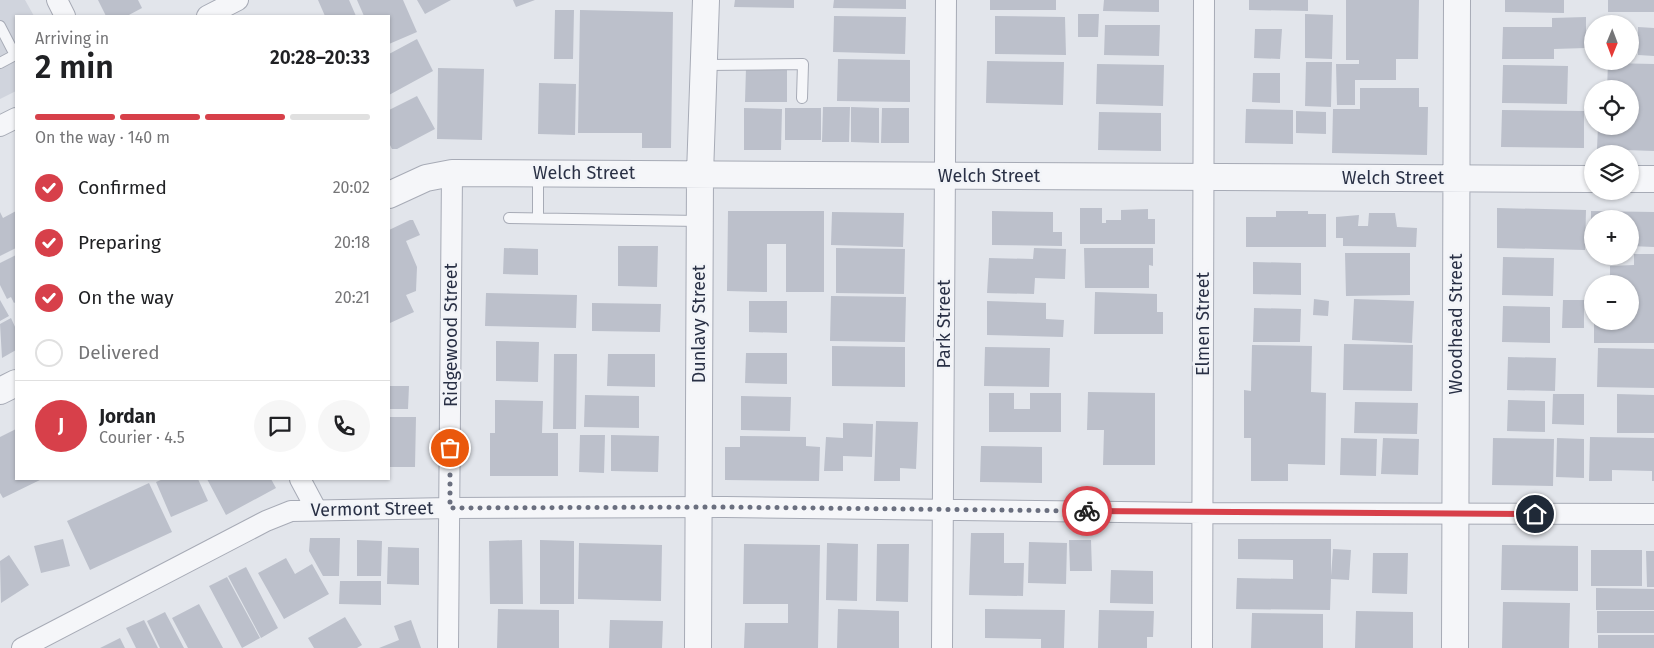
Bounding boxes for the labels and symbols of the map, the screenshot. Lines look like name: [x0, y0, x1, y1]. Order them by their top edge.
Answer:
north arrow: [1584, 15, 1639, 70]
street label: Welch Street: [533, 162, 636, 184]
street label: Welch Street: [938, 165, 1041, 187]
street label: Welch Street: [1342, 167, 1445, 189]
street label: Woodhead Street: [1445, 253, 1467, 394]
street label: Ridgewood Street: [440, 263, 462, 407]
street label: Dunlavy Street: [688, 264, 710, 383]
street label: Elmen Street: [1192, 271, 1214, 376]
street label: Park Street: [933, 279, 955, 369]
pin: [429, 427, 471, 469]
courier: [1062, 486, 1112, 536]
pin: [1514, 493, 1556, 535]
street label: Vermont Street: [310, 497, 434, 521]

